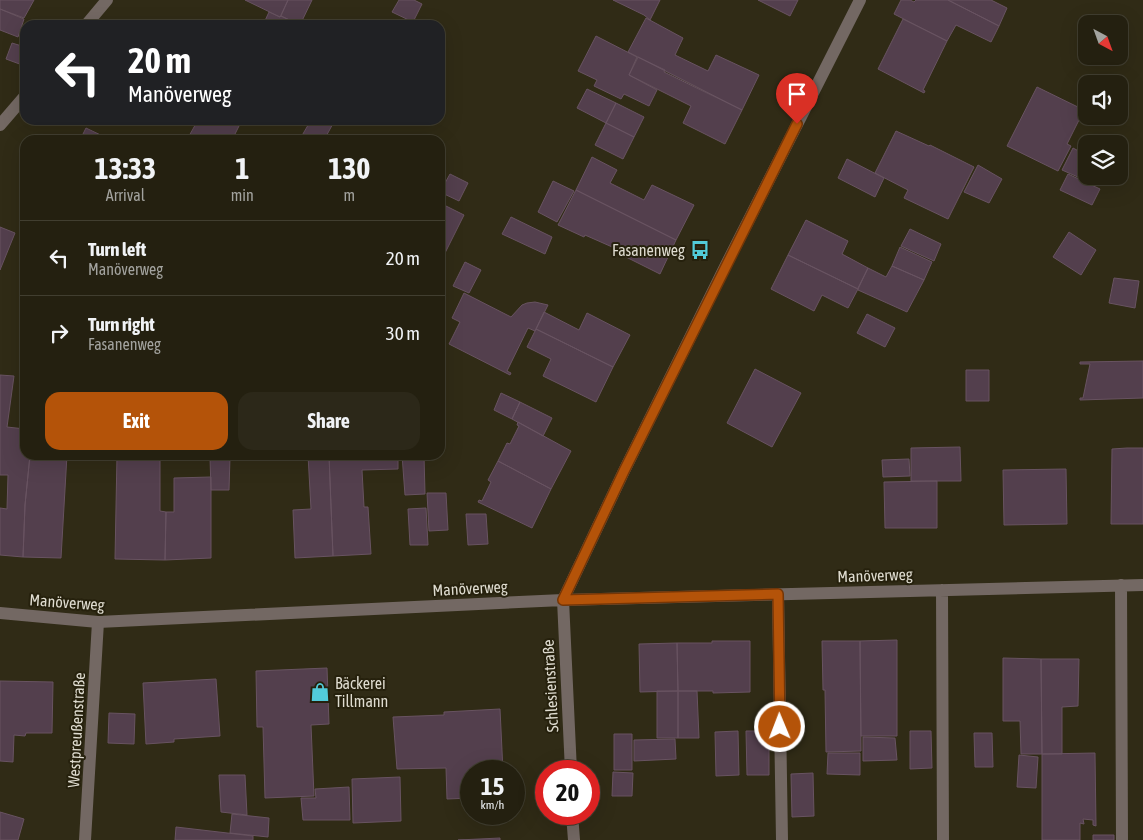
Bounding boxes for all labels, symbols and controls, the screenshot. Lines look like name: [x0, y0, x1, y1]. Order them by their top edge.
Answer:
north arrow: [1078, 15, 1128, 65]
map controls: [1078, 15, 1128, 185]
icon: left: [45, 40, 110, 105]
text: 20 m: [128, 40, 191, 80]
pin: [776, 73, 818, 124]
button: sound: [1078, 75, 1128, 125]
icon: arrive: [783, 80, 811, 108]
text: Manöverweg: [128, 81, 231, 107]
button: layers: [1078, 135, 1128, 185]
text: 13:33: [94, 151, 156, 185]
text: 1: [235, 151, 249, 185]
text: 130: [328, 151, 370, 185]
text: Arrival: [106, 186, 145, 204]
text: min: [231, 186, 254, 204]
text: m: [344, 186, 355, 204]
text: Turn left: [88, 238, 146, 260]
bus stop icon: Fasanenweg: [689, 239, 711, 261]
place label: Fasanenweg: [612, 241, 685, 260]
icon: left: [45, 244, 73, 272]
text: 20 m: [386, 247, 420, 269]
text: Manöverweg: [88, 260, 163, 278]
text: Turn right: [88, 313, 155, 335]
icon: right: [45, 319, 73, 347]
text: 30 m: [386, 322, 420, 344]
text: Fasanenweg: [88, 335, 161, 353]
button: Exit: [45, 392, 228, 450]
button: Share: [238, 392, 420, 450]
street label: Manöverweg: [837, 565, 913, 586]
street label: Manöverweg: [432, 577, 508, 600]
street label: Manöverweg: [29, 590, 105, 615]
street label: Schlesienstraße: [539, 639, 561, 733]
street label: Westpreußenstraße: [64, 672, 89, 788]
place label: Bäckerei Tillmann: [335, 674, 388, 710]
shop icon: Bäckerei Tillmann: [309, 681, 331, 703]
position arrow: [753, 700, 805, 752]
speed limit sign: 20: [535, 760, 600, 825]
text: 15: [481, 772, 504, 800]
text: km/h: [481, 798, 504, 812]

